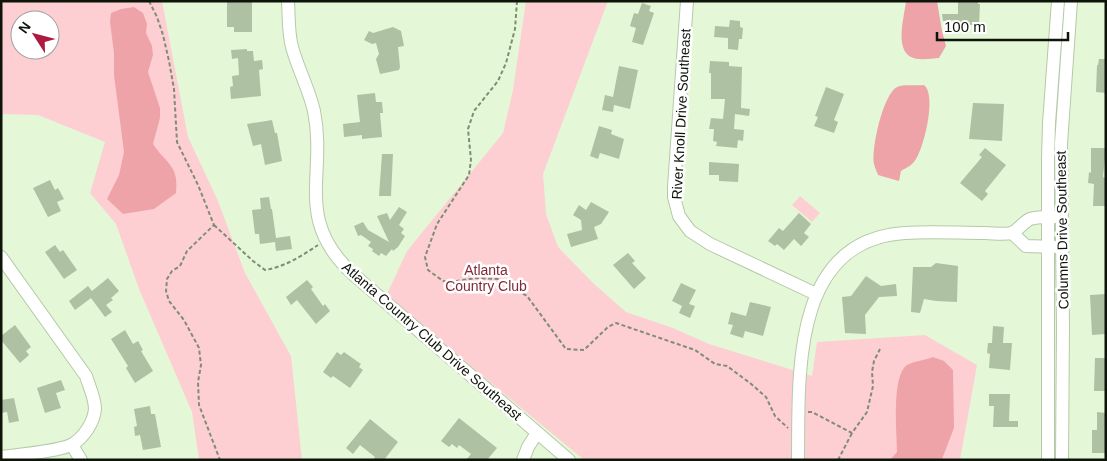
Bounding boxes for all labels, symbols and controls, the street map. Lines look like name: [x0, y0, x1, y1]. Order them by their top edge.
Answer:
north arrow: [10, 10, 60, 60]
scale bar: [937, 10, 1068, 42]
text: 100 m: [944, 18, 986, 35]
text: N: [15, 19, 34, 36]
street label: River Knoll Drive Southeast: [669, 28, 693, 200]
street label: Columns Drive Southeast: [1053, 150, 1071, 310]
street label: Atlanta Country Club Drive Southeast: [339, 259, 525, 423]
park label: Atlanta Country Club: [445, 262, 527, 294]

